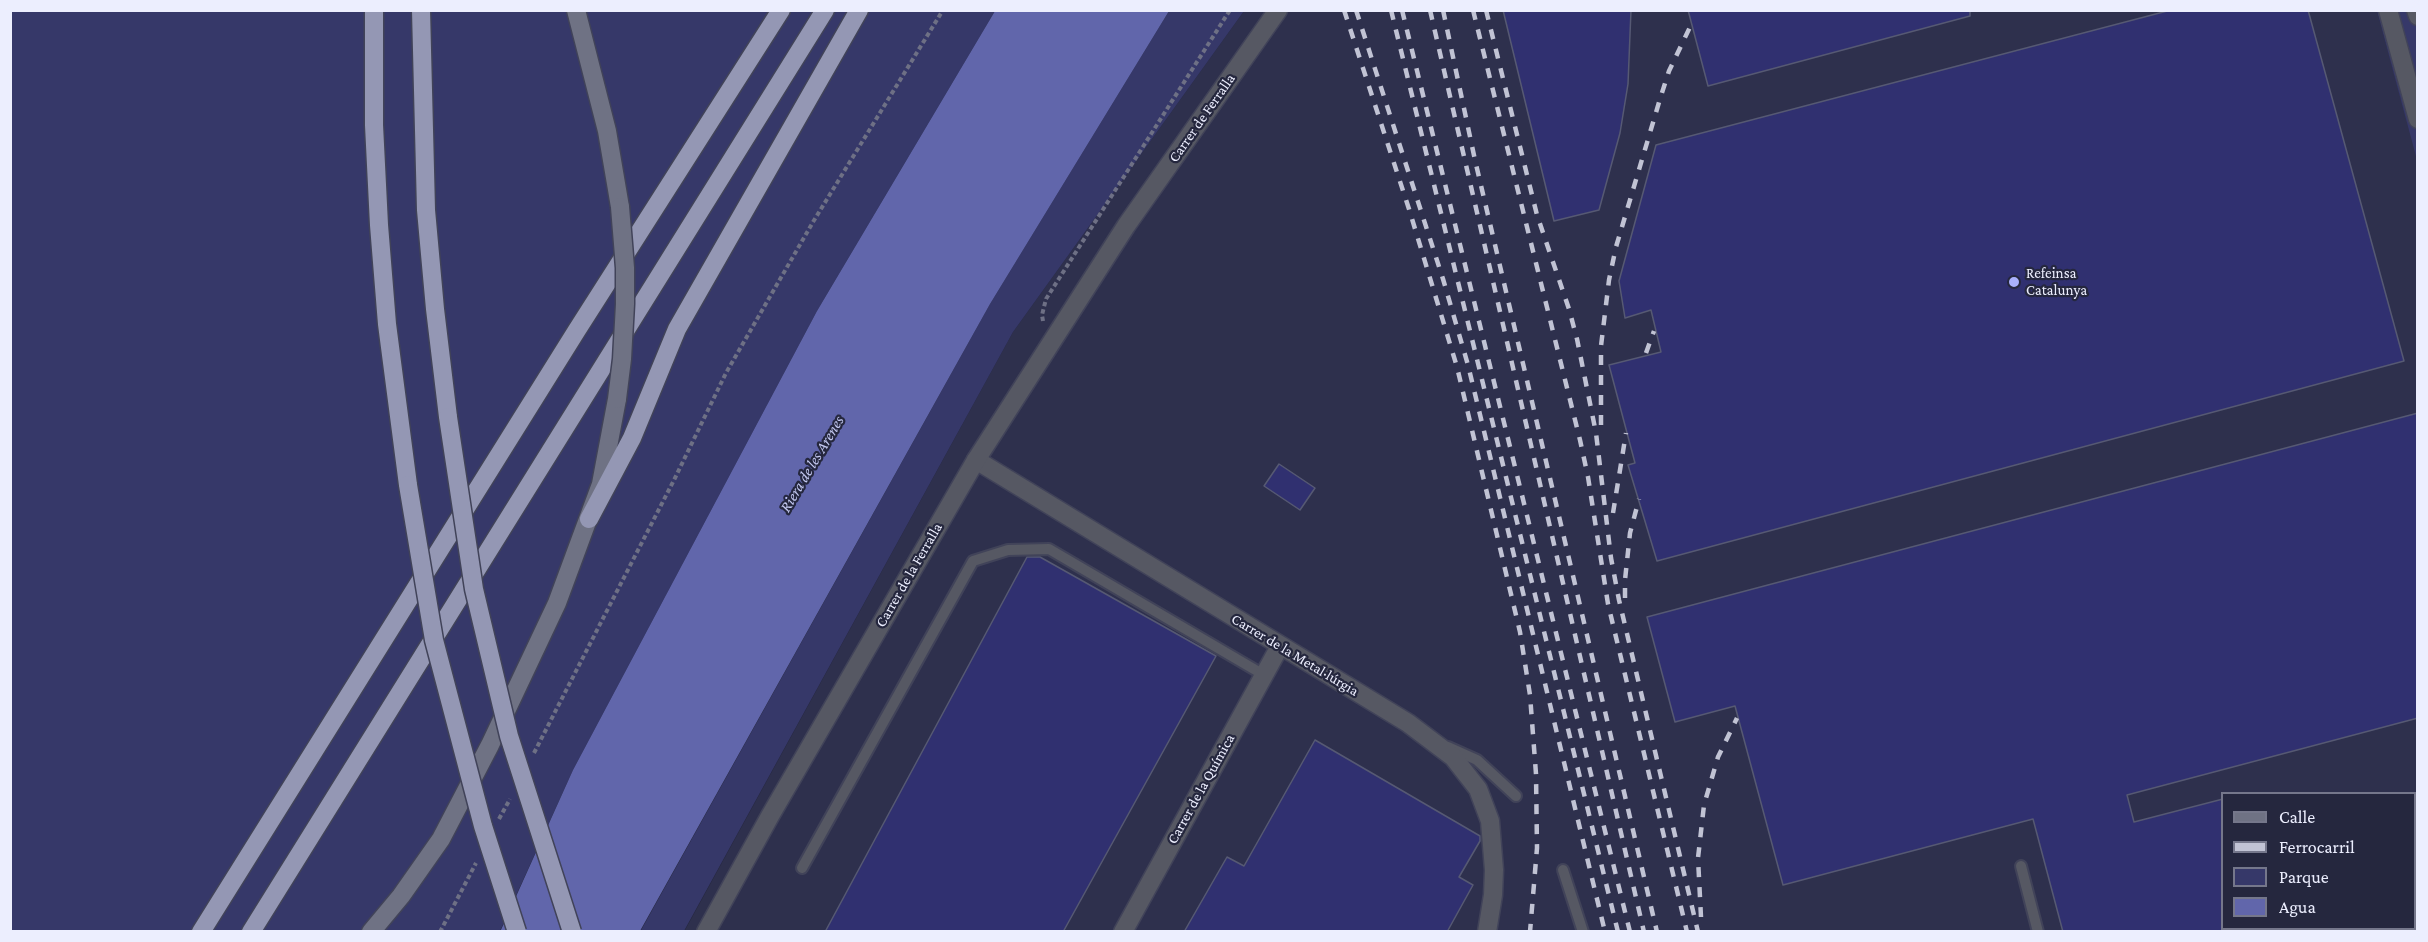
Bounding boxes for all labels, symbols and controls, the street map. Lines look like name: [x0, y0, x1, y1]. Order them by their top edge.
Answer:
street label: Carrer de Ferralla: [1165, 70, 1239, 166]
place label: Refeinsa Catalunya: [2026, 264, 2087, 299]
marker: Refeinsa Catalunya: [2007, 275, 2021, 289]
water label: Riera de les Arenes: [776, 412, 848, 516]
street label: Carrer de la Ferralla: [872, 520, 946, 630]
street label: Carrer de la Metal·lúrgia: [1228, 610, 1362, 700]
street label: Carrer de la Química: [1163, 731, 1239, 847]
legend: [2221, 792, 2416, 930]
text: Calle: [2279, 807, 2315, 827]
text: Ferrocarril: [2279, 837, 2355, 857]
text: Parque: [2279, 867, 2329, 887]
text: Agua: [2279, 897, 2316, 917]

